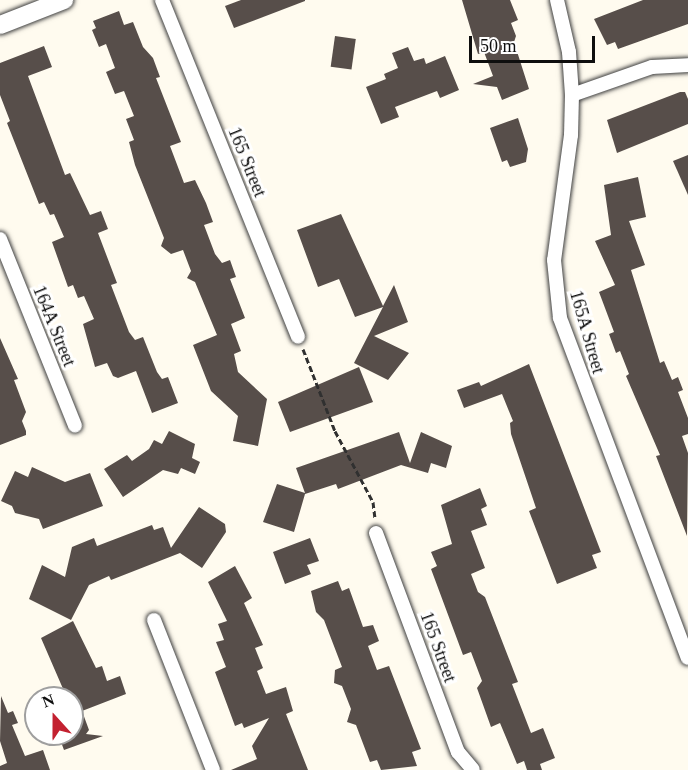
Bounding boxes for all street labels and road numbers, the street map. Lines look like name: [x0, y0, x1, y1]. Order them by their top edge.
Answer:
street label: 165 Street: [223, 124, 271, 200]
street label: 164A Street: [28, 282, 80, 370]
street label: 165A Street: [565, 287, 609, 377]
street label: 165 Street: [415, 609, 461, 685]

